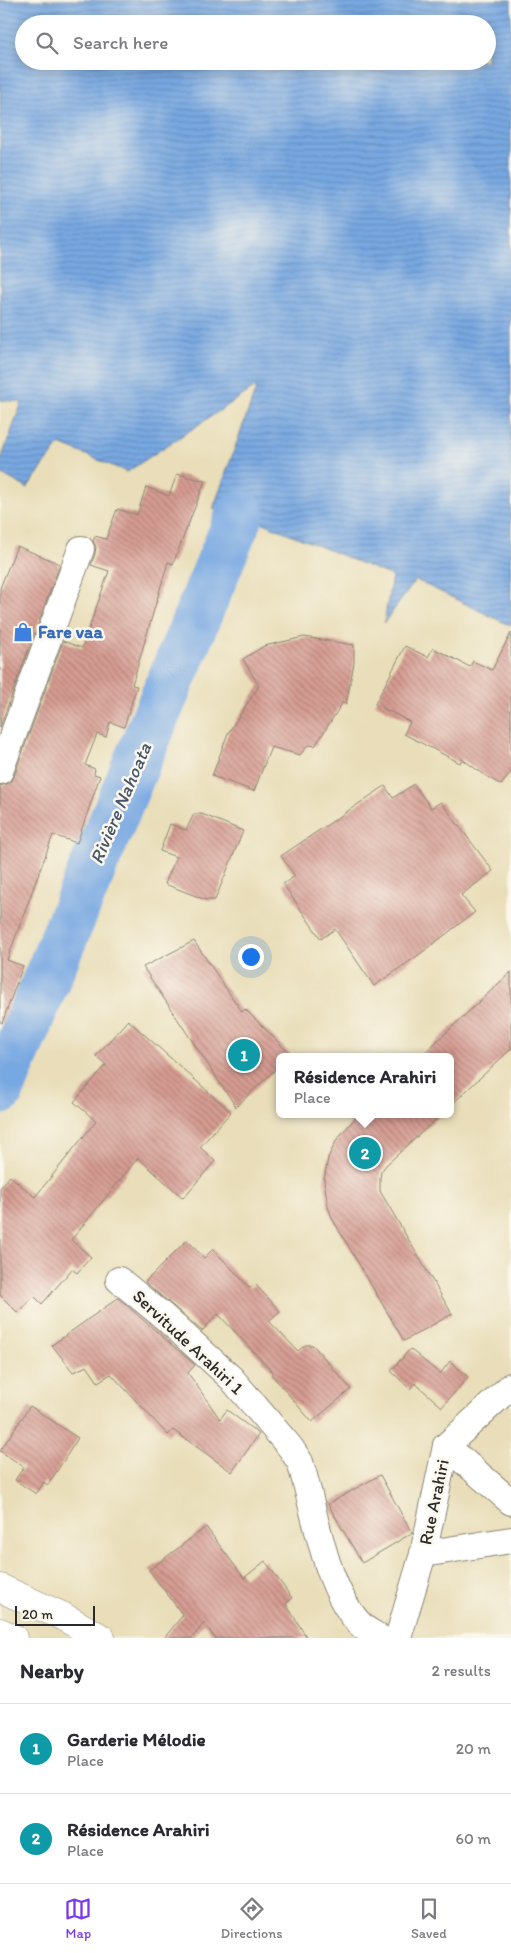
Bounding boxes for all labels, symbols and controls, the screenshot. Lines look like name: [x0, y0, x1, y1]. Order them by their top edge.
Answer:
search box: [15, 15, 496, 70]
icon: search: [33, 29, 61, 57]
text: Search here: [73, 31, 168, 54]
shop icon: Fare vaa: [12, 621, 34, 643]
place label: Fare vaa: [38, 621, 103, 643]
water label: Rivière Nahoata: [85, 739, 156, 867]
your location: [238, 944, 264, 970]
pin: 1: [228, 1036, 260, 1074]
popup: [276, 1053, 454, 1118]
text: Résidence Arahiri: [294, 1065, 436, 1088]
text: Place: [294, 1088, 331, 1107]
pin: 2: [349, 1134, 381, 1172]
street label: Servitude Arahiri 1: [128, 1285, 248, 1399]
street label: Rue Arahiri: [414, 1457, 454, 1547]
scale bar: [15, 1603, 95, 1626]
text: 20 m: [22, 1606, 53, 1623]
text: Nearby: [20, 1658, 84, 1683]
text: 2 results: [431, 1661, 491, 1680]
text: Garderie Mélodie: [67, 1728, 206, 1751]
text: 1: [32, 1739, 40, 1758]
text: 20 m: [456, 1739, 491, 1758]
text: Place: [67, 1751, 104, 1770]
text: Résidence Arahiri: [67, 1818, 210, 1841]
text: 2: [32, 1829, 40, 1848]
text: 60 m: [456, 1829, 491, 1848]
text: Place: [67, 1841, 104, 1860]
tab: Map: [64, 1895, 92, 1942]
tab: Directions: [221, 1895, 282, 1942]
tab: Saved: [411, 1895, 447, 1942]

